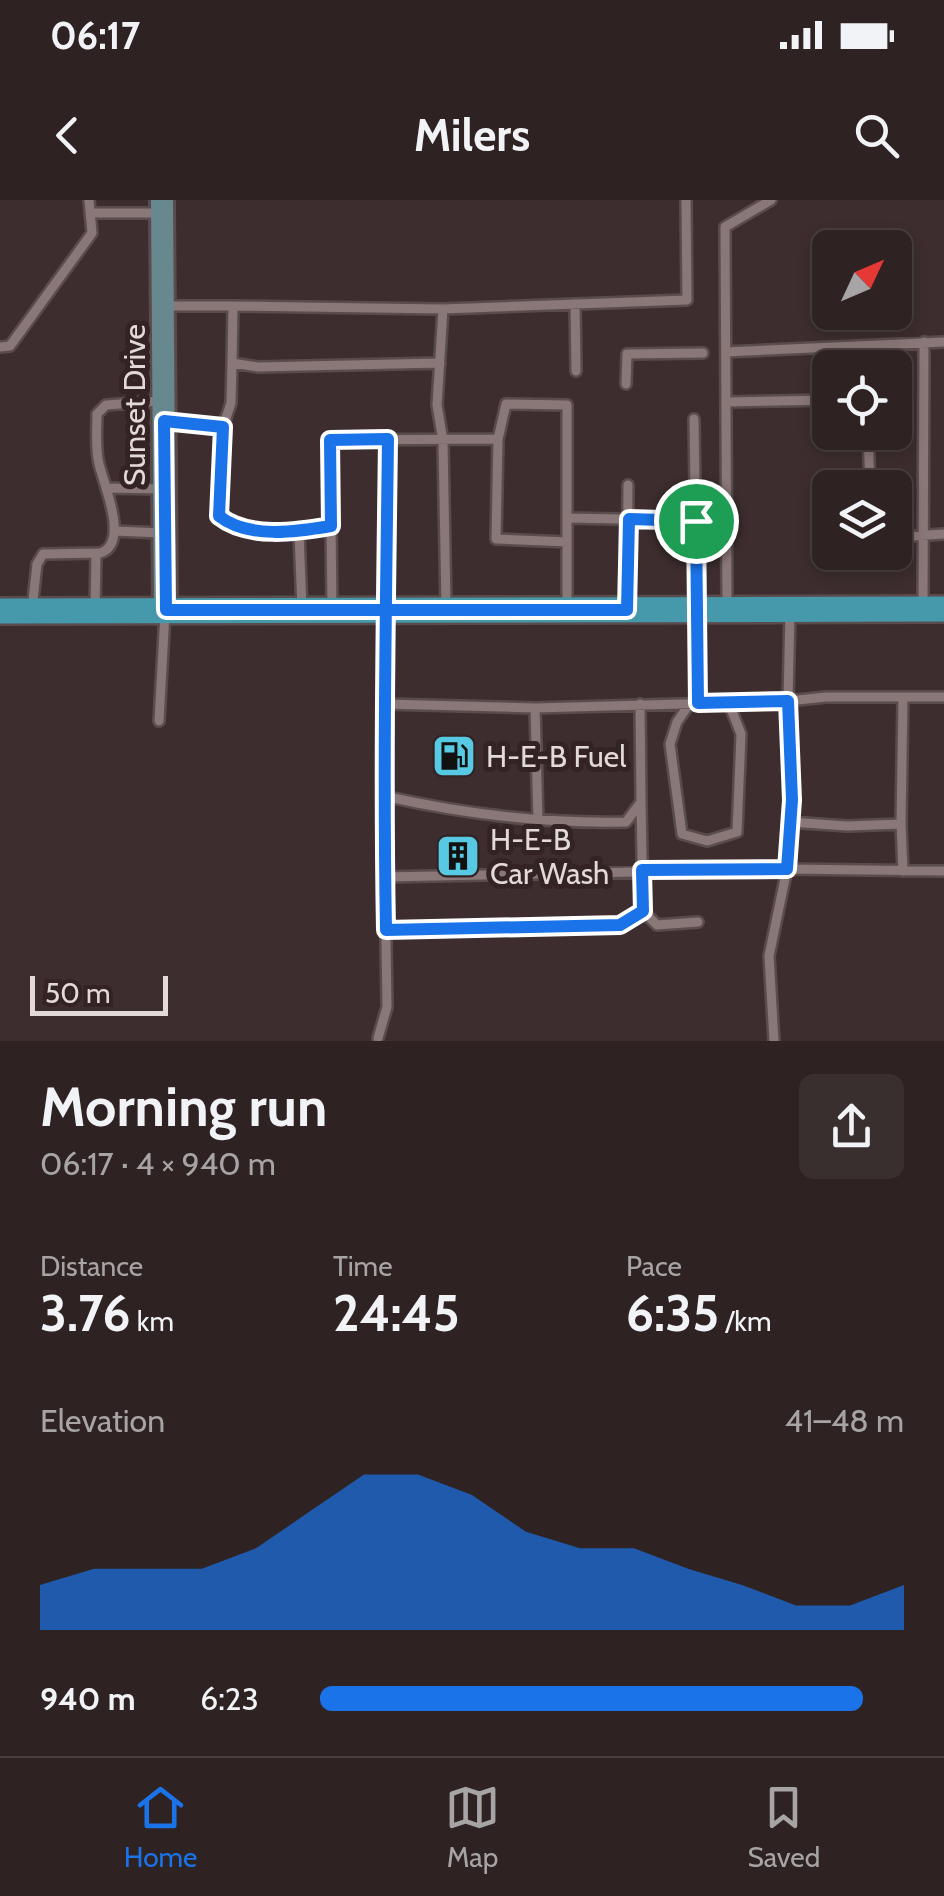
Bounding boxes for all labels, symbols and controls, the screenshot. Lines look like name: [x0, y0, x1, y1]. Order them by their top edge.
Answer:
text: 06:17: [50, 12, 140, 59]
icon: back: [40, 108, 95, 163]
text: Milers: [414, 108, 530, 162]
icon: search: [849, 108, 904, 163]
north arrow: [812, 230, 912, 330]
map controls: [812, 230, 912, 570]
street label: Sunset Drive: [116, 324, 153, 486]
button: locate: [812, 350, 912, 450]
button: layers: [812, 470, 912, 570]
pin: [654, 479, 739, 564]
icon: arrive: [669, 494, 724, 549]
fuel station icon: H-E-B Fuel: [431, 733, 477, 779]
place label: H-E-B Fuel: [486, 738, 626, 775]
place label: H-E-B Car Wash: [490, 821, 609, 892]
building icon: H-E-B Car Wash: [435, 833, 481, 879]
scale bar: [30, 971, 168, 1016]
text: 50 m: [45, 976, 111, 1010]
text: Morning run: [40, 1073, 327, 1140]
button: share: [799, 1074, 904, 1179]
text: 06:17 · 4 × 940 m: [40, 1144, 276, 1183]
text: Distance: [40, 1249, 143, 1283]
text: Time: [333, 1249, 393, 1283]
text: Pace: [626, 1249, 682, 1283]
text: 3.76: [40, 1283, 131, 1344]
text: 24:45: [333, 1283, 460, 1344]
text: 6:35: [626, 1283, 719, 1344]
text: km: [131, 1304, 174, 1338]
text: /km: [719, 1304, 771, 1338]
text: Elevation: [40, 1401, 165, 1440]
text: 41–48 m: [785, 1401, 904, 1440]
text: 940 m: [40, 1679, 135, 1718]
text: 6:23: [200, 1679, 259, 1718]
tab: Home: [124, 1780, 197, 1874]
tab: Map: [445, 1780, 500, 1874]
tab: Saved: [748, 1780, 820, 1874]

